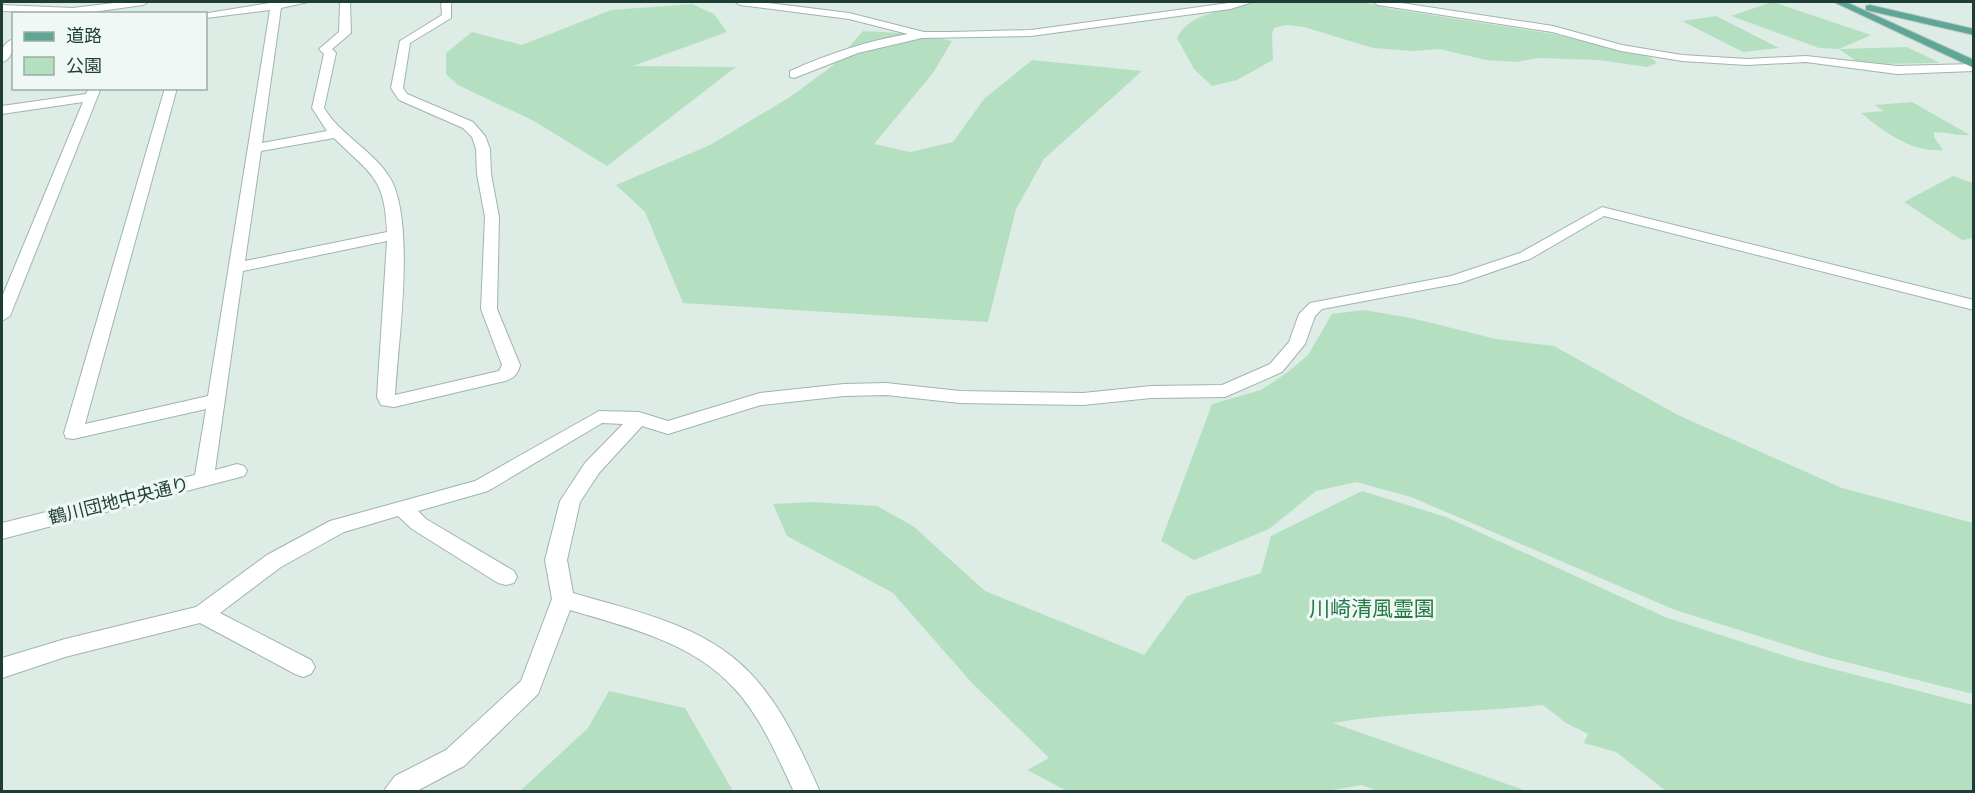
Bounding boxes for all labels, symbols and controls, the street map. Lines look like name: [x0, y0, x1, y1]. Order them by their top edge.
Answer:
legend: [12, 12, 207, 90]
text: 道路: [66, 24, 102, 46]
text: 公園: [66, 54, 102, 76]
street label: 鶴川団地中央通り: [46, 472, 191, 528]
park label: 川崎清風霊園: [1309, 595, 1435, 620]

